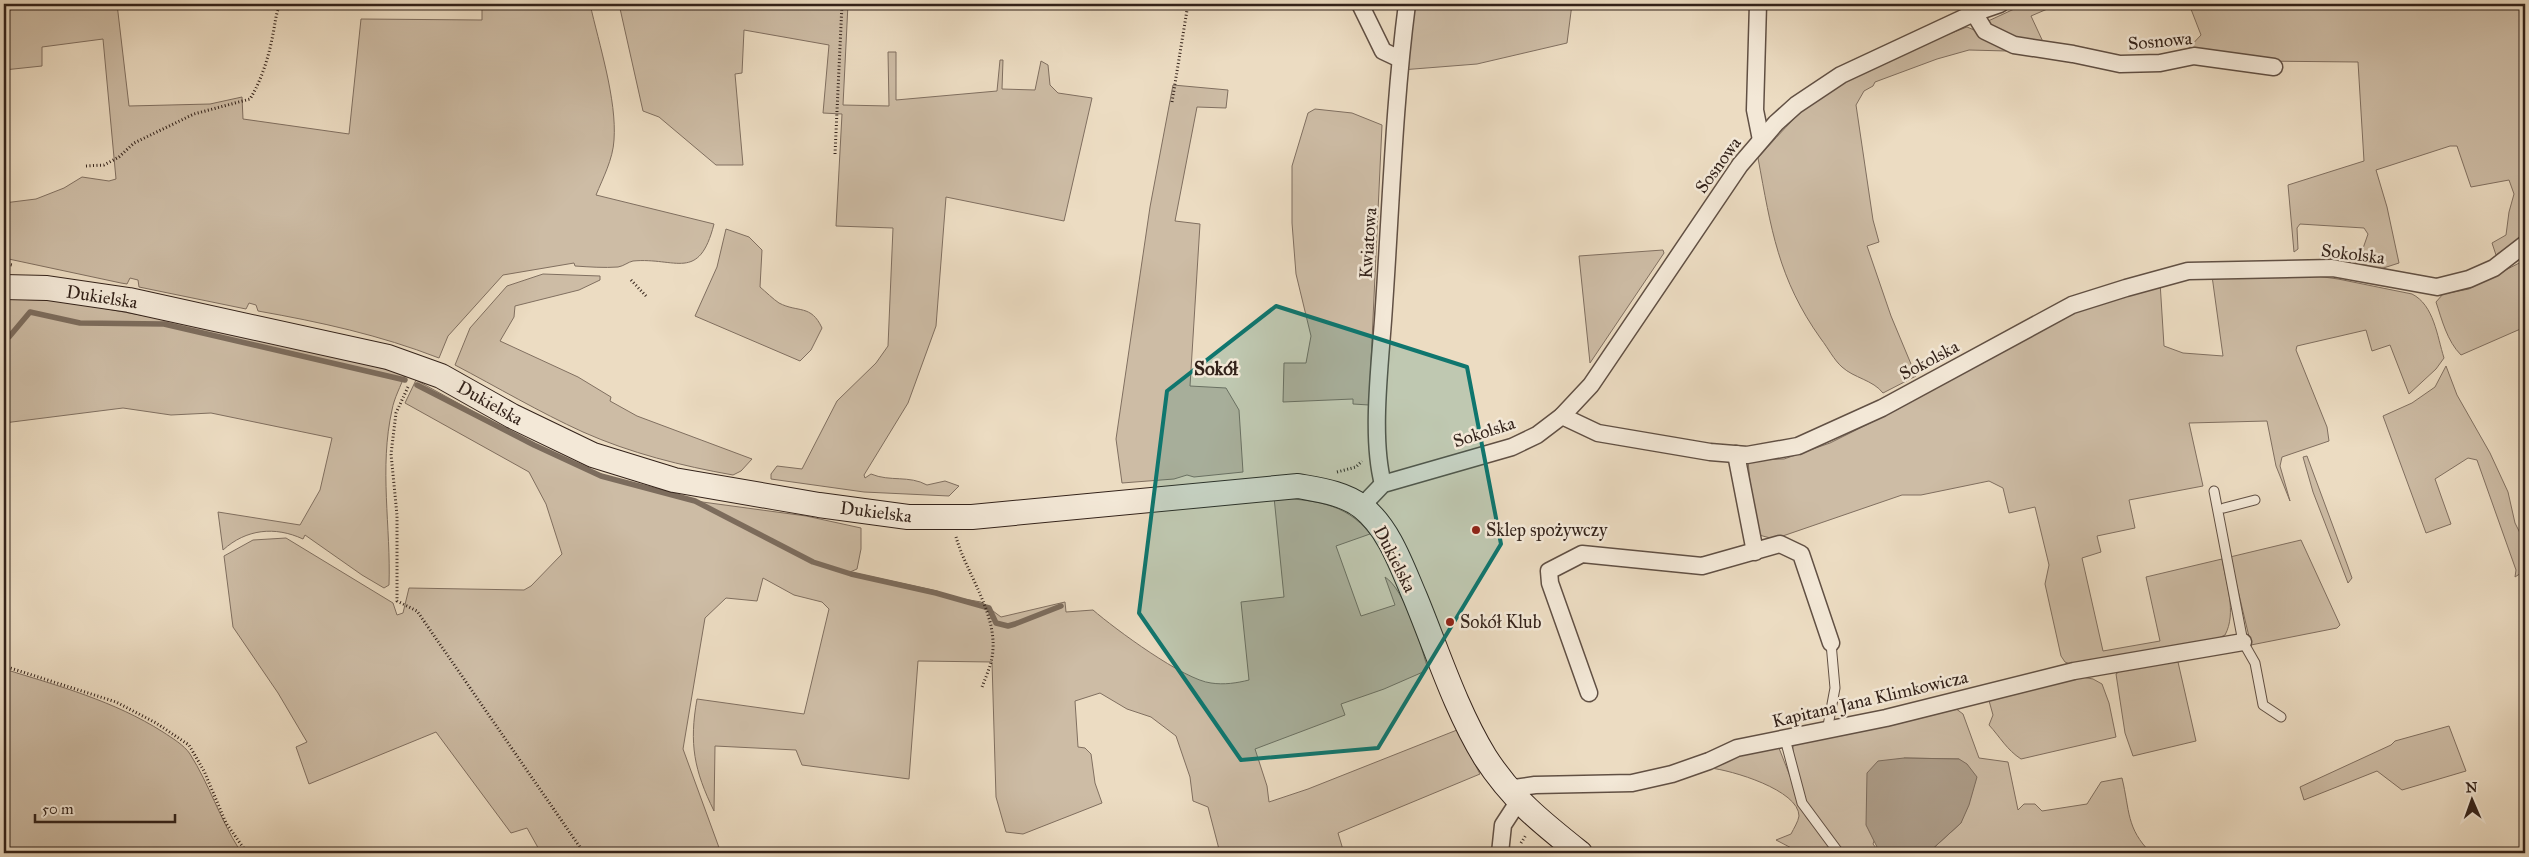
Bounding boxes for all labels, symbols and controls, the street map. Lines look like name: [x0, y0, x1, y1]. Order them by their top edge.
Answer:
street label: Sosnowa: [2127, 27, 2193, 55]
street label: Sosnowa: [1690, 132, 1746, 197]
street label: Kwiatowa: [1355, 206, 1381, 279]
street label: Sokolska: [2320, 239, 2387, 269]
street label: Dukielska: [65, 281, 140, 314]
street label: Sokolska: [1896, 335, 1963, 385]
district label: Sokół: [1194, 357, 1239, 380]
street label: Dukielska: [453, 376, 527, 430]
street label: Sokolska: [1450, 412, 1518, 452]
street label: Dukielska: [839, 497, 913, 527]
place label: Sklep spożywczy: [1486, 519, 1608, 541]
street label: Dukielska: [1369, 522, 1421, 596]
marker: Sklep spożywczy: [1470, 524, 1482, 536]
place label: Sokół Klub: [1460, 611, 1542, 633]
marker: Sokół Klub: [1444, 616, 1456, 628]
street label: Kapitana Jana Klimkowicza: [1770, 666, 1971, 733]
north arrow: [2446, 774, 2496, 824]
text: N: [2465, 779, 2478, 796]
scale bar: [35, 792, 175, 824]
text: 50 m: [42, 800, 74, 818]

